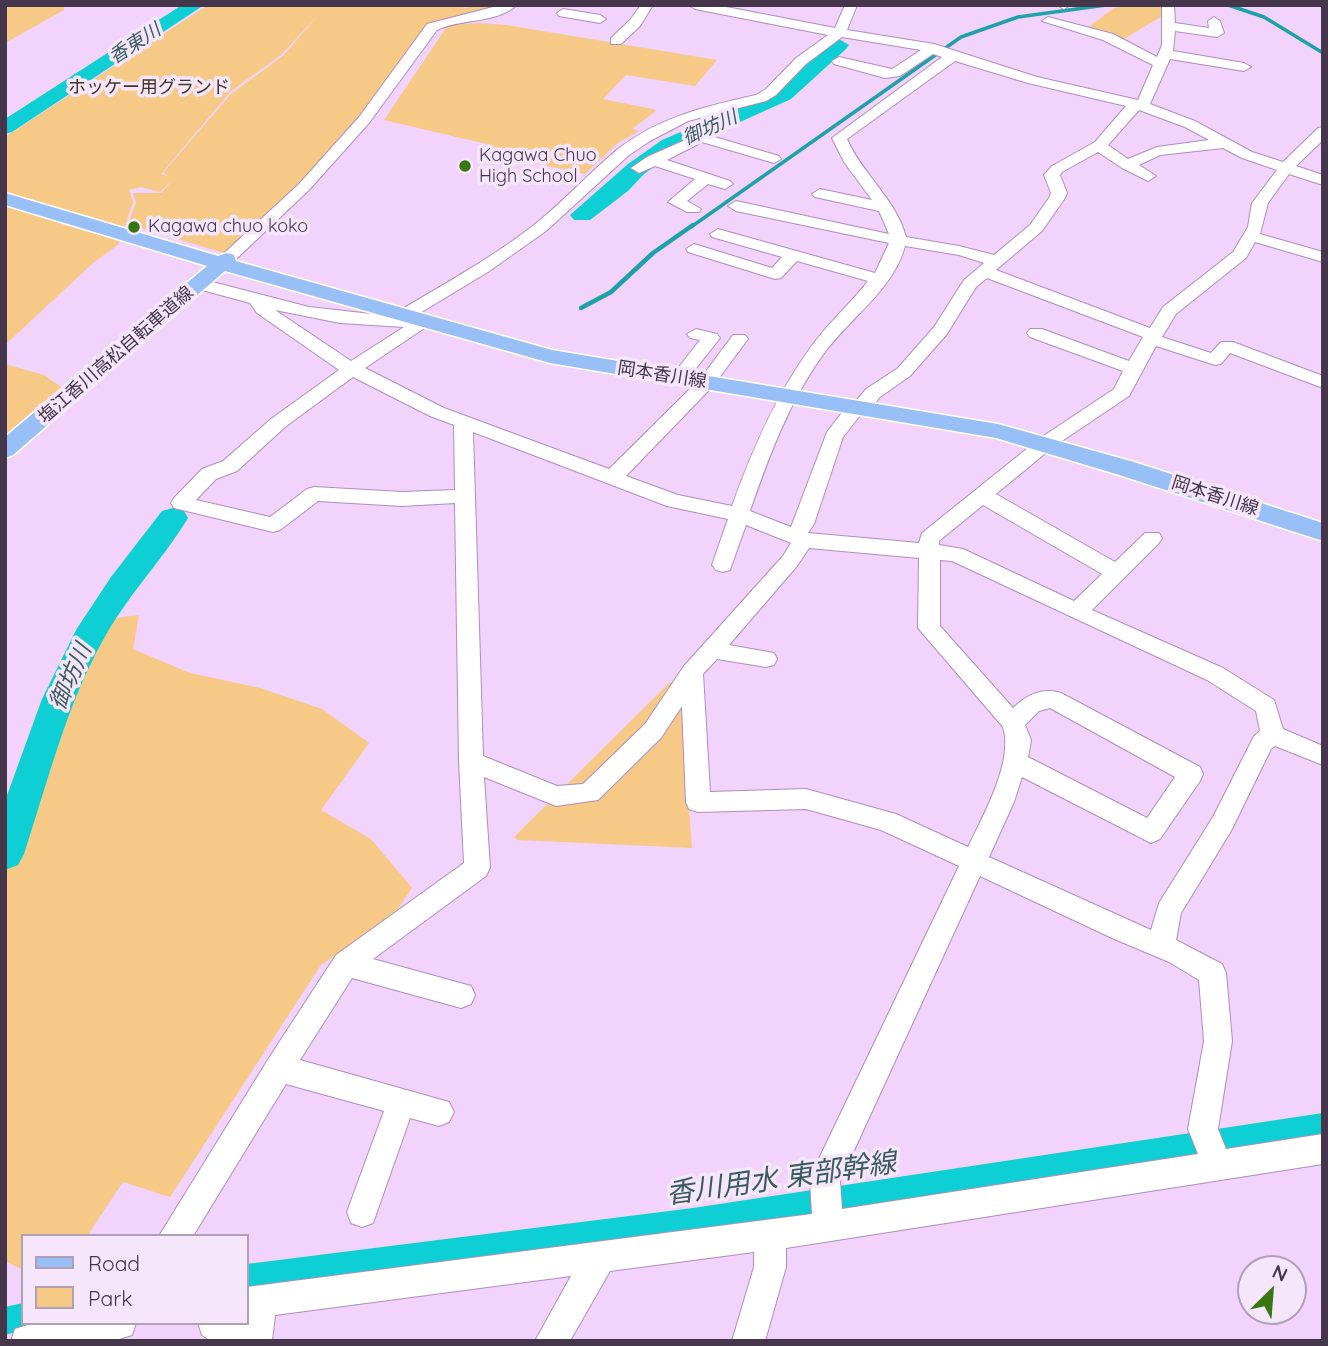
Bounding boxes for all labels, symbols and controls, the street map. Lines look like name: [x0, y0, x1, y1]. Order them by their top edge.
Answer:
water label: 香東川: [105, 19, 165, 69]
park label: ホッケー用グランド: [68, 77, 230, 99]
water label: 御坊川: [679, 106, 741, 150]
place label: Kagawa Chuo High School: [479, 145, 597, 188]
marker: Kagawa Chuo High School: [457, 158, 473, 174]
place label: Kagawa chuo koko: [148, 216, 308, 238]
marker: Kagawa chuo koko: [126, 219, 142, 235]
street label: 塩江香川高松自転車道線: [34, 282, 198, 428]
street label: 岡本香川線: [616, 357, 708, 393]
street label: 岡本香川線: [1169, 472, 1261, 520]
water label: 御坊川: [44, 640, 98, 714]
water label: 香川用水 東部幹線: [664, 1146, 898, 1212]
legend: [21, 1234, 248, 1325]
text: Road: [88, 1250, 140, 1276]
north arrow: [1237, 1255, 1307, 1325]
text: N: [1269, 1259, 1291, 1287]
text: Park: [88, 1285, 132, 1311]

